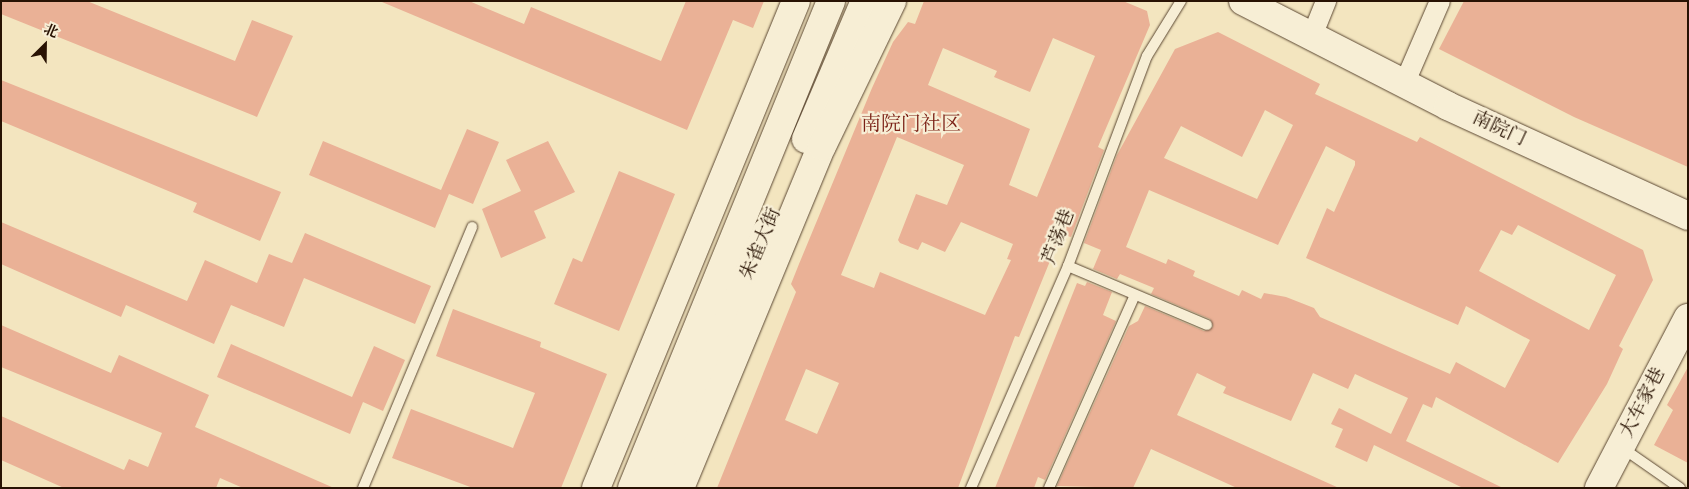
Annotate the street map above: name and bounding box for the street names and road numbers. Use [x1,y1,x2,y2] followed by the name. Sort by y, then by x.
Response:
[1468,107,1530,151] street label: 南院门
[736,205,786,283] street label: 朱雀大街
[1038,206,1080,268] street label: 芦荡巷
[1616,364,1670,442] street label: 大车家巷

